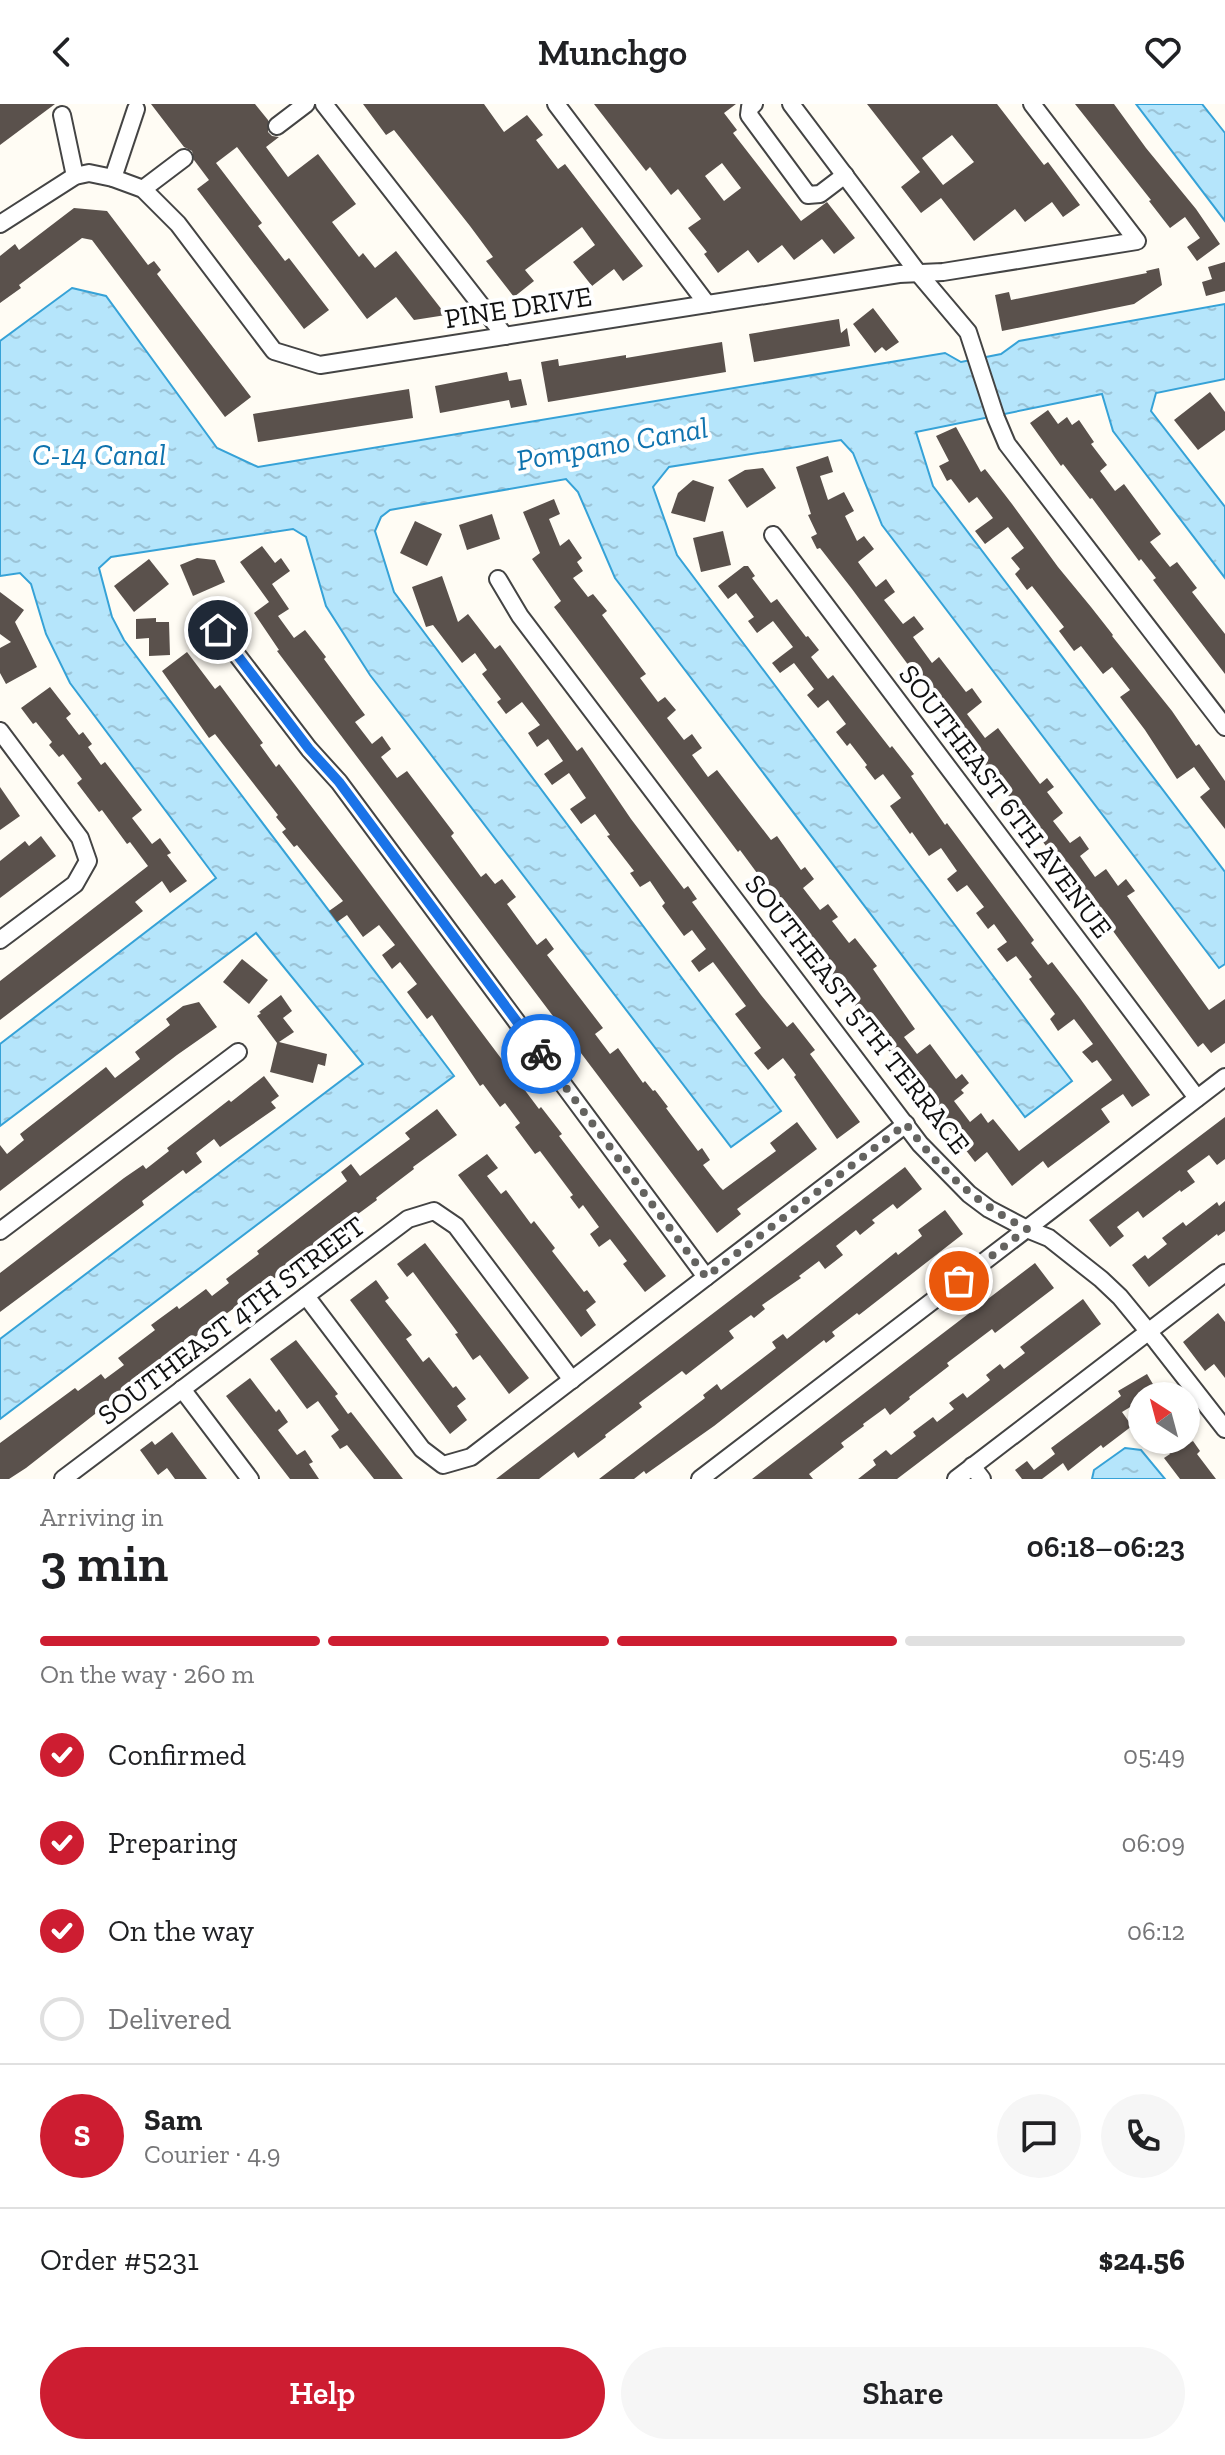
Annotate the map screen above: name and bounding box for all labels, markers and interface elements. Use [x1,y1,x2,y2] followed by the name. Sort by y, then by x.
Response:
[40,30,84,74] icon: back
[1141,30,1185,74] icon: heart
[538,31,687,74] text: Munchgo
[442,280,594,335] street label: PINE DRIVE
[513,409,711,479] water label: Pompano Canal
[32,437,166,473] water label: C-14 Canal
[184,596,252,664] pin
[196,608,240,652] icon: home
[892,658,1119,944] street label: SOUTHEAST 6TH AVENUE
[738,868,977,1161] street label: SOUTHEAST 5TH TERRACE
[501,1014,581,1094] courier
[519,1032,563,1076] icon: bike
[91,1209,371,1432] street label: SOUTHEAST 4TH STREET
[925,1247,993,1315] pin
[937,1259,981,1303] icon: bag
[1128,1382,1200,1454] north arrow
[1128,1382,1200,1454] map controls
[40,1501,163,1533] text: Arriving in
[1027,1529,1185,1565] text: 06:18–06:23
[40,1532,168,1594] text: 3 min
[40,1658,254,1690] text: On the way · 260 m
[40,1733,84,1777] icon: check
[108,1737,246,1773] text: Confirmed
[1123,1739,1185,1771] text: 05:49
[40,1821,84,1865] icon: check
[108,1825,238,1861] text: Preparing
[1122,1827,1185,1859] text: 06:09
[40,1909,84,1953] icon: check
[108,1913,254,1949] text: On the way
[1127,1915,1185,1947] text: 06:12
[108,2001,231,2037] text: Delivered
[997,2094,1081,2178] button: chat
[1101,2094,1185,2178] button: phone
[144,2102,202,2138] text: Sam
[74,2118,90,2154] text: S
[144,2138,280,2170] text: Courier · 4.9
[40,2242,199,2278] text: Order #5231
[1098,2242,1185,2278] text: $24.56
[40,2347,605,2439] button: Help
[621,2347,1185,2439] button: Share

